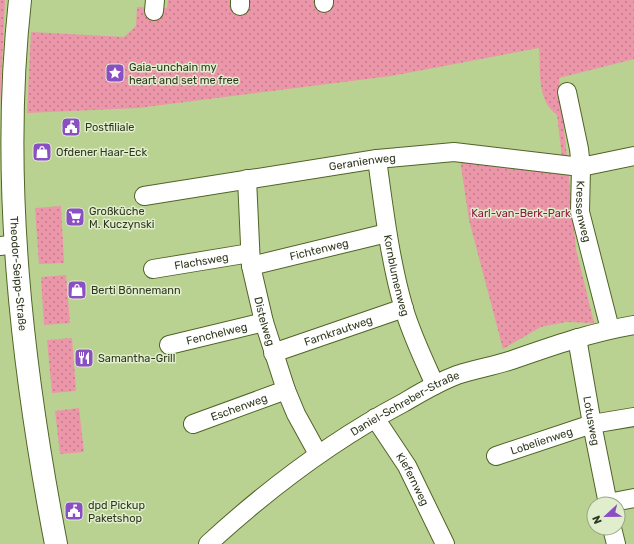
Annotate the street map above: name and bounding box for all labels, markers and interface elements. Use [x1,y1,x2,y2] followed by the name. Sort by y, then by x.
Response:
[129,61,239,87] place label: Gaia-unchain my heart and set me free
[104,62,126,84] place icon: Gaia-unchain my heart and set me free
[60,116,82,138] public building icon: Postfiliale
[85,121,134,134] place label: Postfiliale
[31,141,53,163] shop icon: Ofdener Haar-Eck
[56,146,147,159] place label: Ofdener Haar-Eck
[328,151,396,174] street label: Geranienweg
[573,180,593,244] street label: Kressenweg
[89,205,154,231] place label: Großküche M. Kuczynski
[64,206,86,228] supermarket icon: Großküche M. Kuczynski
[471,207,571,220] park label: Karl-van-Berk-Park
[7,216,29,332] street label: Theodor-Seipp-Straße
[381,234,412,318] street label: Kornblumenweg
[288,237,350,263] street label: Fichtenweg
[173,251,230,272] street label: Flachsweg
[66,279,88,301] shop icon: Berti Bönnemann
[91,284,181,297] place label: Berti Bönnemann
[251,295,277,348] street label: Distelweg
[303,313,374,349] street label: Farnkrautweg
[185,320,249,348] street label: Fenchelweg
[73,347,95,369] restaurant icon: Samantha-Grill
[98,352,175,365] place label: Samantha-Grill
[348,369,461,439] street label: Daniel-Schreber-Straße
[209,391,269,424] street label: Eschenweg
[580,395,602,447] street label: Lotusweg
[509,425,574,458] street label: Lobelienweg
[393,450,431,508] street label: Kiefernweg
[586,496,626,536] north arrow
[88,499,145,525] place label: dpd Pickup Paketshop
[63,500,85,522] public building icon: dpd Pickup Paketshop
[590,513,605,526] text: N

